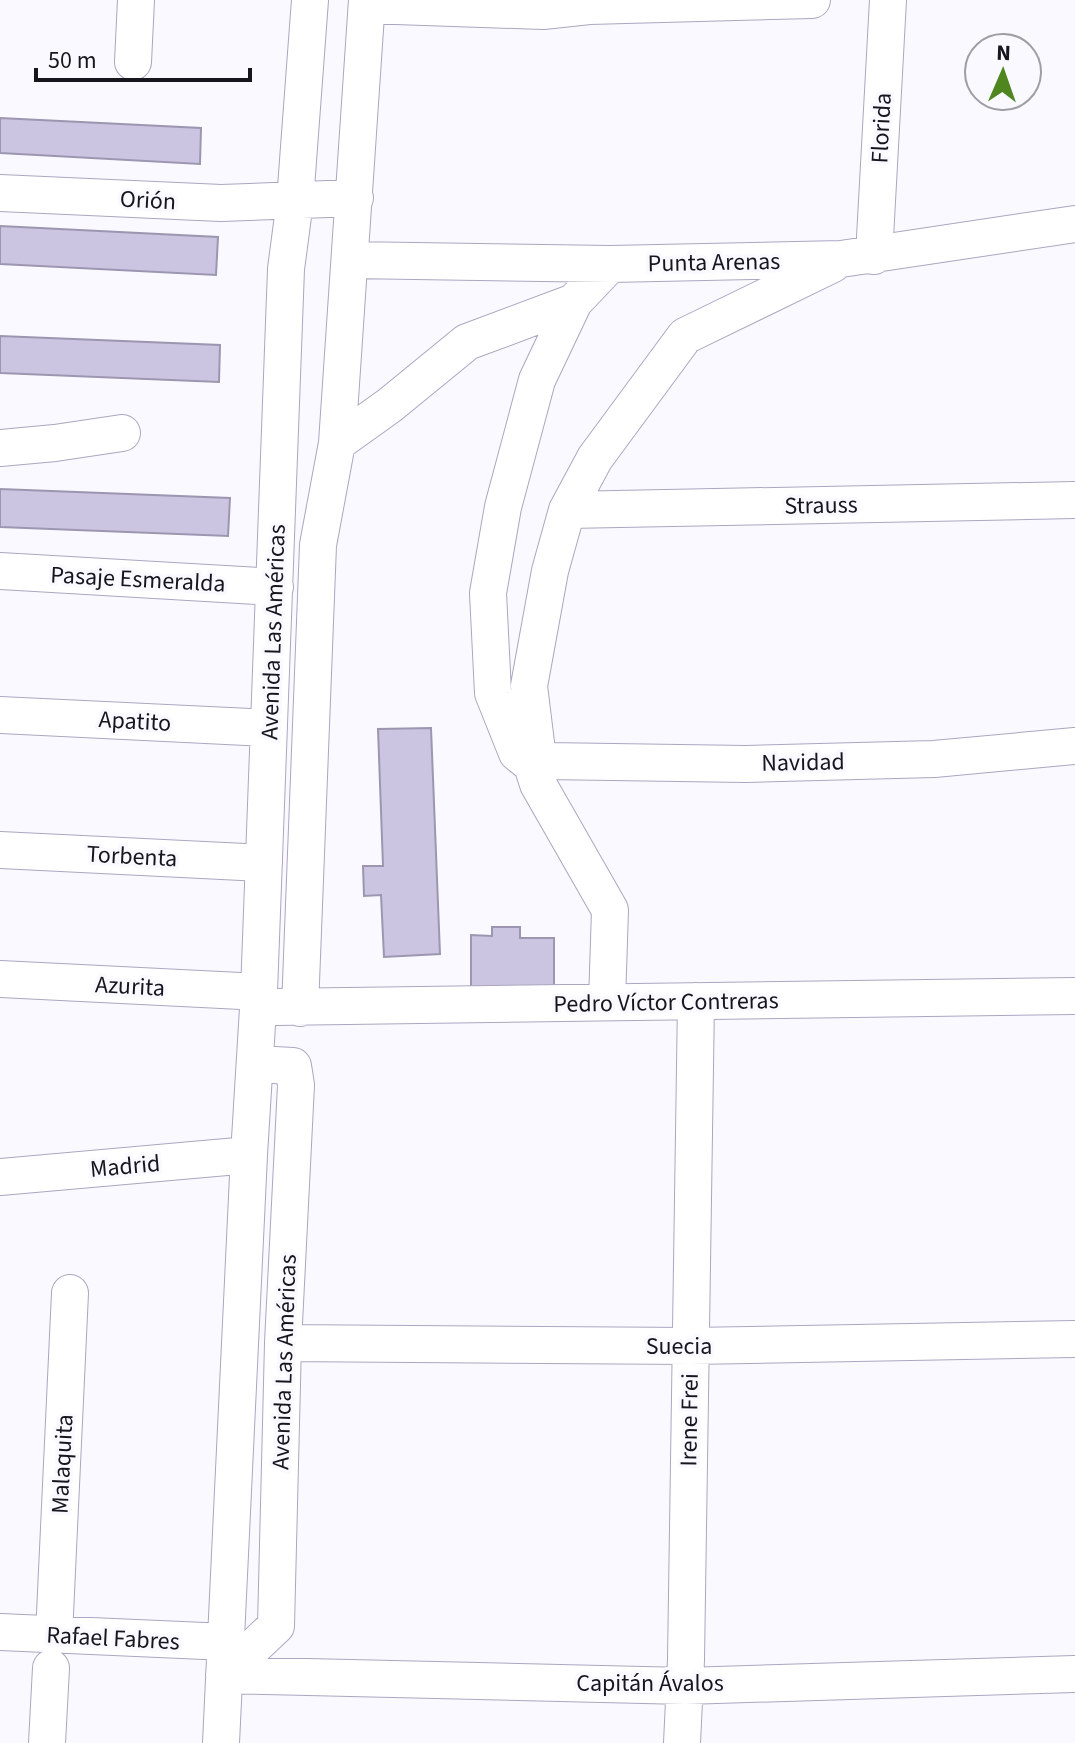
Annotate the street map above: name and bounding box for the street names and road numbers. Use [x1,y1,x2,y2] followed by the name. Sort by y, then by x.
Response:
[862,92,901,164] street label: Florida
[119,182,177,219] street label: Orión
[647,244,781,281] street label: Punta Arenas
[784,487,858,524] street label: Strauss
[252,524,295,740] street label: Avenida Las Américas
[50,557,226,602] street label: Pasaje Esmeralda
[98,702,172,741] street label: Apatito
[761,744,845,781] street label: Navidad
[86,837,178,876] street label: Torbenta
[94,967,166,1006] street label: Azurita
[553,983,779,1022] street label: Pedro Víctor Contreras
[88,1146,162,1187] street label: Madrid
[263,1254,306,1470] street label: Avenida Las Américas
[646,1329,712,1364] street label: Suecia
[671,1373,708,1467] street label: Irene Frei
[42,1413,83,1515] street label: Malaquita
[45,1618,181,1659] street label: Rafael Fabres
[576,1666,724,1701] street label: Capitán Ávalos

